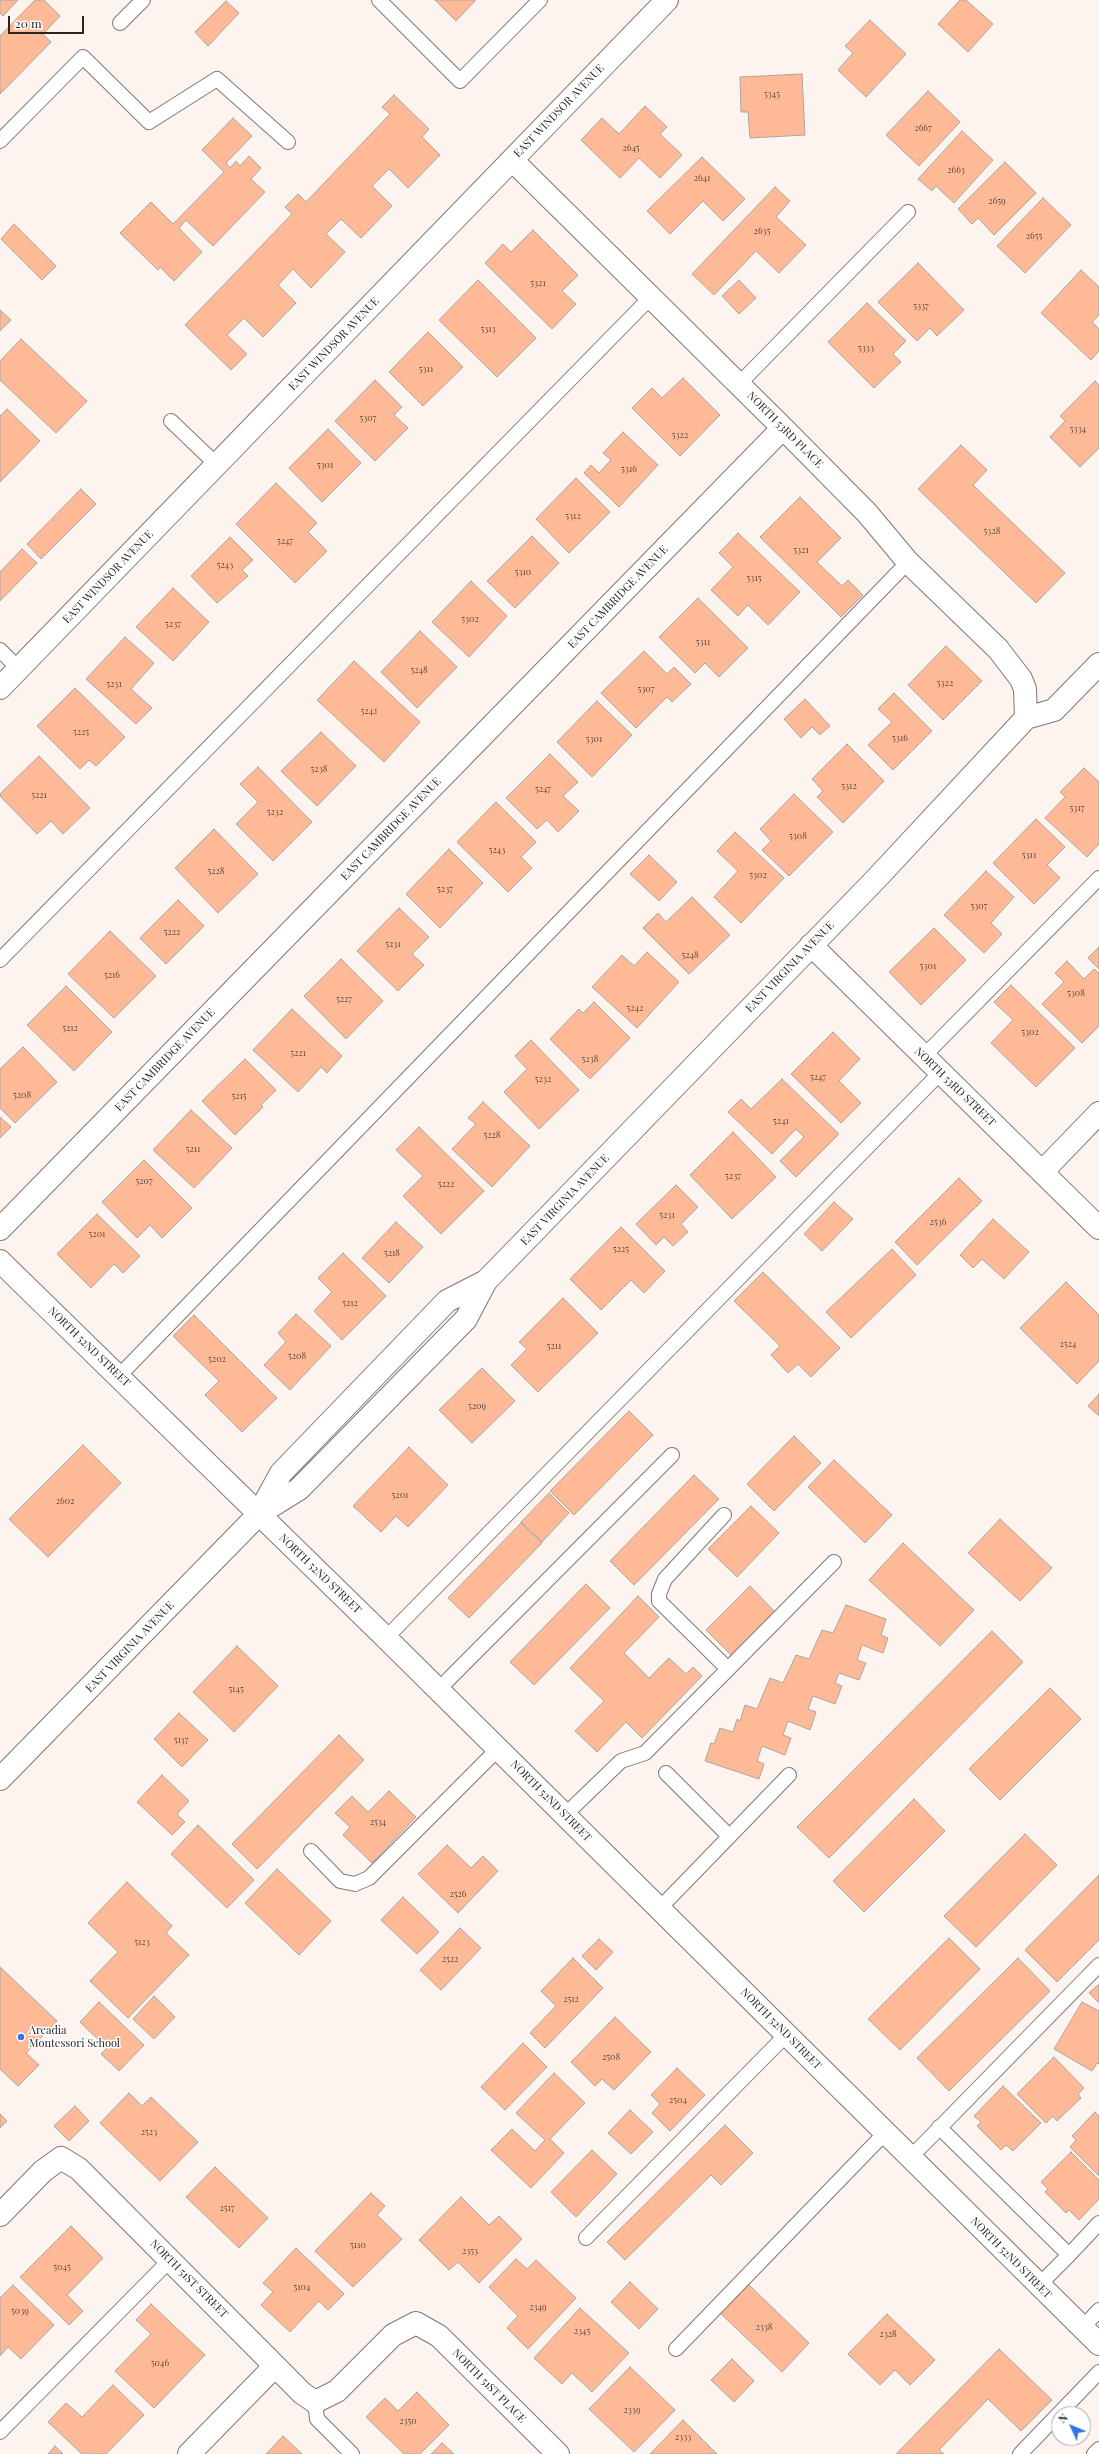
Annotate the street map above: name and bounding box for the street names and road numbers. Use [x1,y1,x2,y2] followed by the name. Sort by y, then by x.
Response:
[511,62,607,160] street label: EAST WINDSOR AVENUE
[286,295,382,393] street label: EAST WINDSOR AVENUE
[744,389,826,471] street label: NORTH 53RD PLACE
[60,528,156,626] street label: EAST WINDSOR AVENUE
[565,543,671,651] street label: EAST CAMBRIDGE AVENUE
[338,775,444,883] street label: EAST CAMBRIDGE AVENUE
[743,919,837,1015] street label: EAST VIRGINIA AVENUE
[112,1006,218,1114] street label: EAST CAMBRIDGE AVENUE
[912,1045,998,1129] street label: NORTH 53RD STREET
[518,1152,612,1248] street label: EAST VIRGINIA AVENUE
[45,1304,133,1390] street label: NORTH 52ND STREET
[276,1531,364,1617] street label: NORTH 52ND STREET
[83,1599,177,1695] street label: EAST VIRGINIA AVENUE
[508,1758,594,1844] street label: NORTH 52ND STREET
[738,1986,824,2072] street label: NORTH 52ND STREET
[968,2215,1054,2301] street label: NORTH 52ND STREET
[147,2237,231,2321] street label: NORTH 51ST STREET
[449,2346,529,2426] street label: NORTH 51ST PLACE

